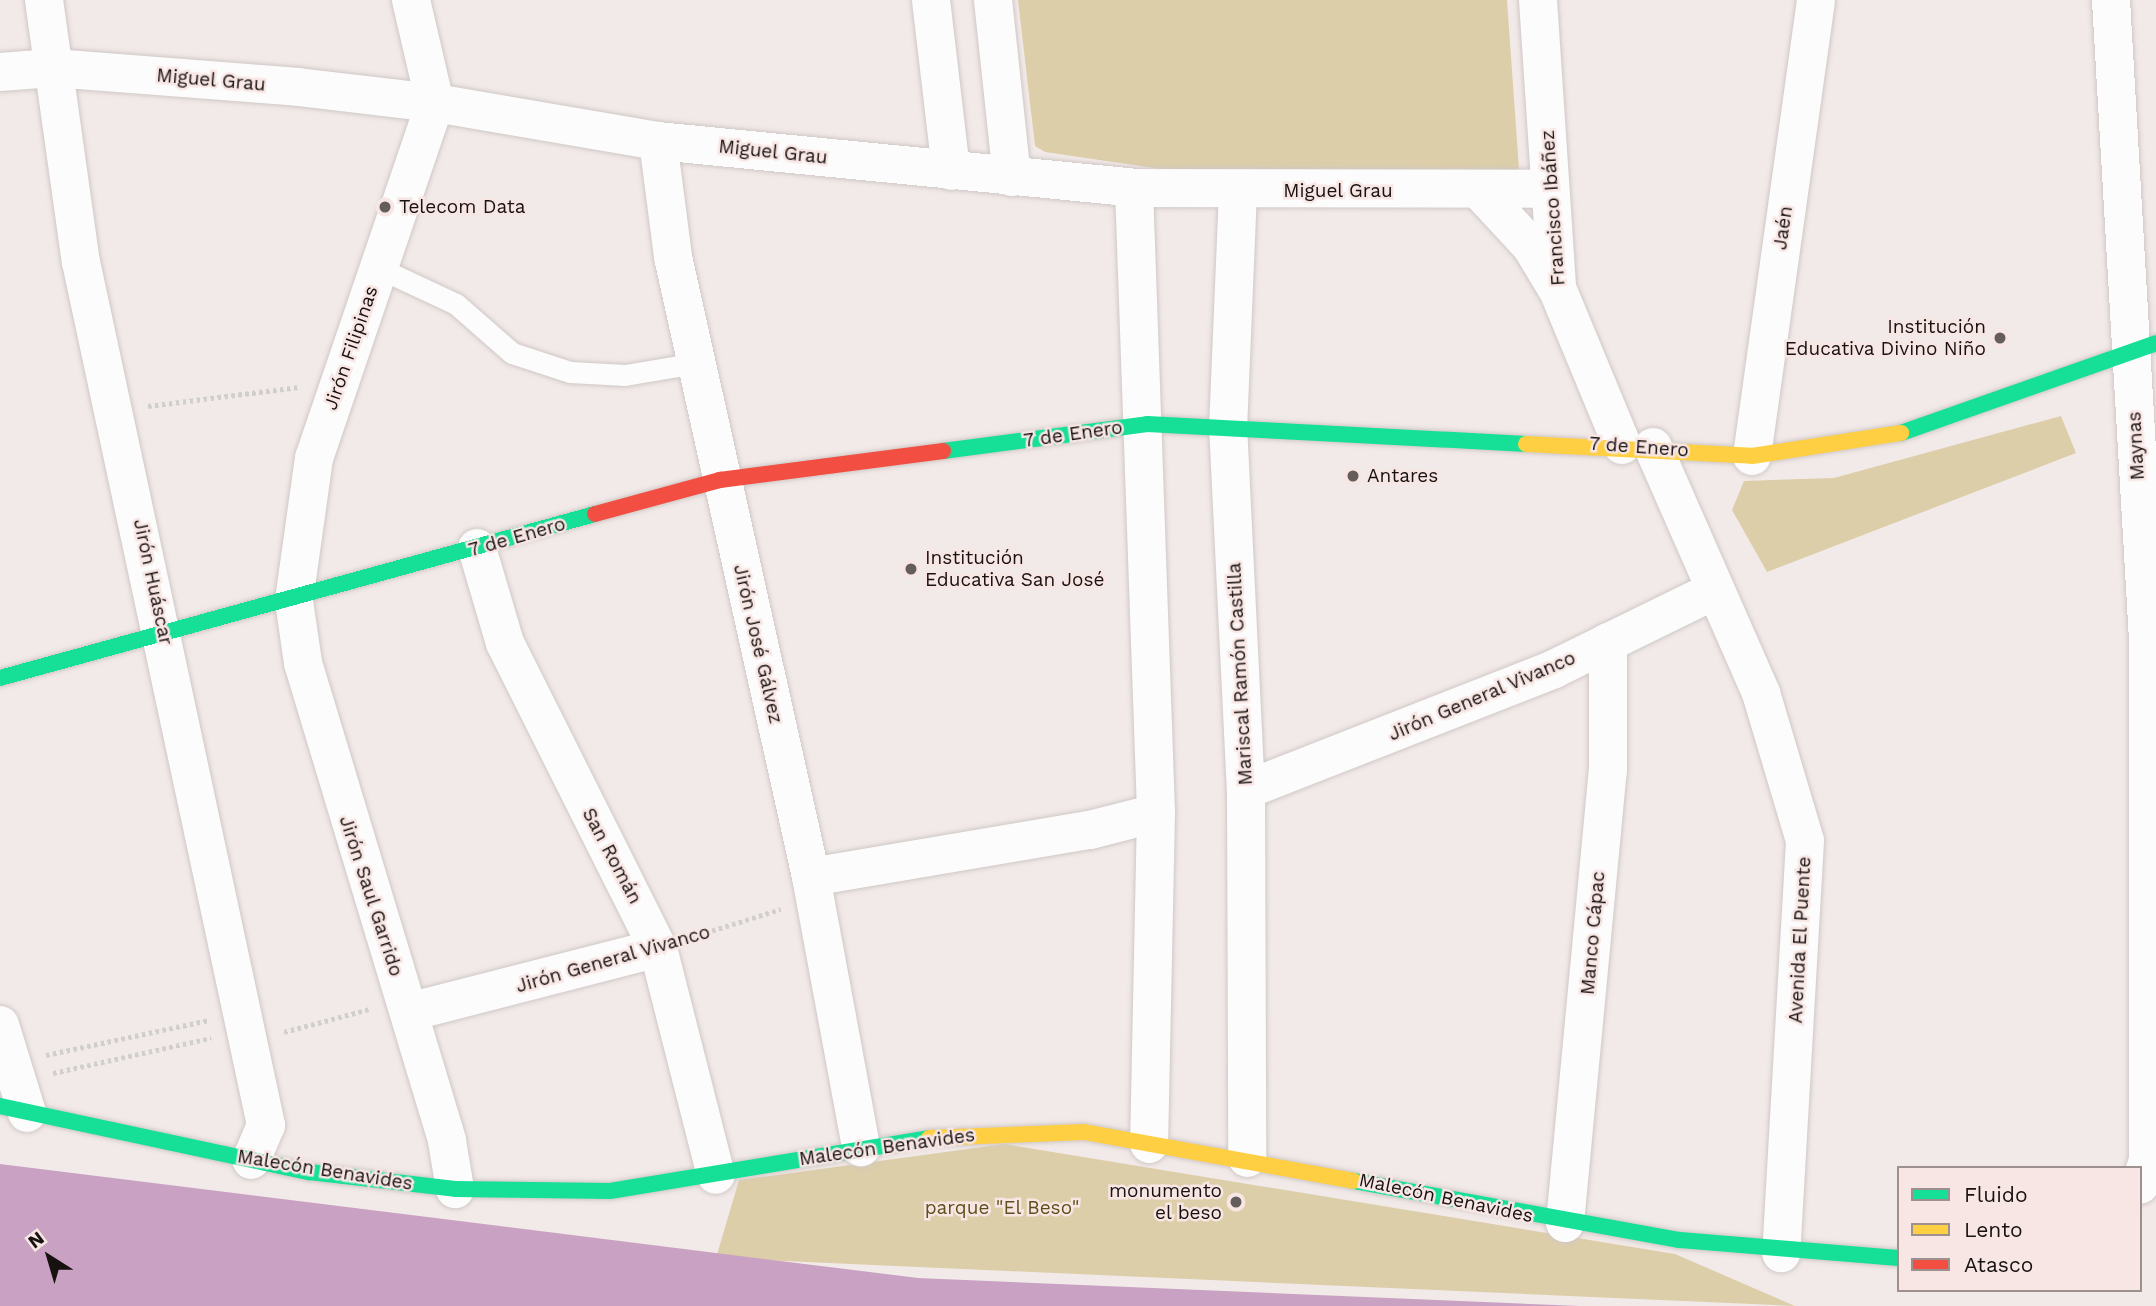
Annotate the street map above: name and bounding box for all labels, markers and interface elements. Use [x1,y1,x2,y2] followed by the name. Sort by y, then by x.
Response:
[155,64,267,96] street label: Miguel Grau
[1536,129,1570,287] street label: Francisco Ibáñez
[717,135,829,169] street label: Miguel Grau
[1283,180,1393,202] street label: Miguel Grau
[399,196,526,218] place label: Telecom Data
[377,199,393,215] marker: Telecom Data
[1769,205,1797,251] street label: Jaén
[319,283,383,413] street label: Jirón Filipinas
[1784,316,1986,360] place label: Institución Educativa Divino Niño
[1992,330,2008,346] marker: Institución Educativa Divino Niño
[2123,411,2149,481] street label: Maynas
[1022,416,1124,452] street label: 7 de Enero
[1588,432,1690,462] street label: 7 de Enero
[1367,465,1438,487] place label: Antares
[1345,468,1361,484] marker: Antares
[466,512,568,562] street label: 7 de Enero
[129,517,177,647] street label: Jirón Huáscar
[925,547,1105,591] place label: Institución Educativa San José
[903,561,919,577] marker: Institución Educativa San José
[729,562,787,726] street label: Jirón José Gálvez
[1223,562,1257,786] street label: Mariscal Ramón Castilla
[1384,646,1580,746] street label: Jirón General Vivanco
[577,804,647,908] street label: San Román
[334,813,408,979] street label: Jirón Saul Garrido
[1784,856,1816,1024] street label: Avenida El Puente
[1576,870,1610,996] street label: Manco Cápac
[513,920,713,998] street label: Jirón General Vivanco
[798,1123,976,1171] street label: Malecón Benavides
[236,1145,414,1195] street label: Malecón Benavides
[1897,1166,2142,1292] legend
[1357,1168,1535,1228] street label: Malecón Benavides
[1109,1180,1222,1224] place label: monumento el beso
[1964,1182,2028,1207] text: Fluido
[1228,1194,1244,1210] marker: monumento el beso
[924,1197,1080,1219] park label: parque "El Beso"
[1964,1217,2023,1242] text: Lento
[14,1222,84,1292] north arrow
[24,1226,49,1253] text: N
[1964,1252,2033,1277] text: Atasco

